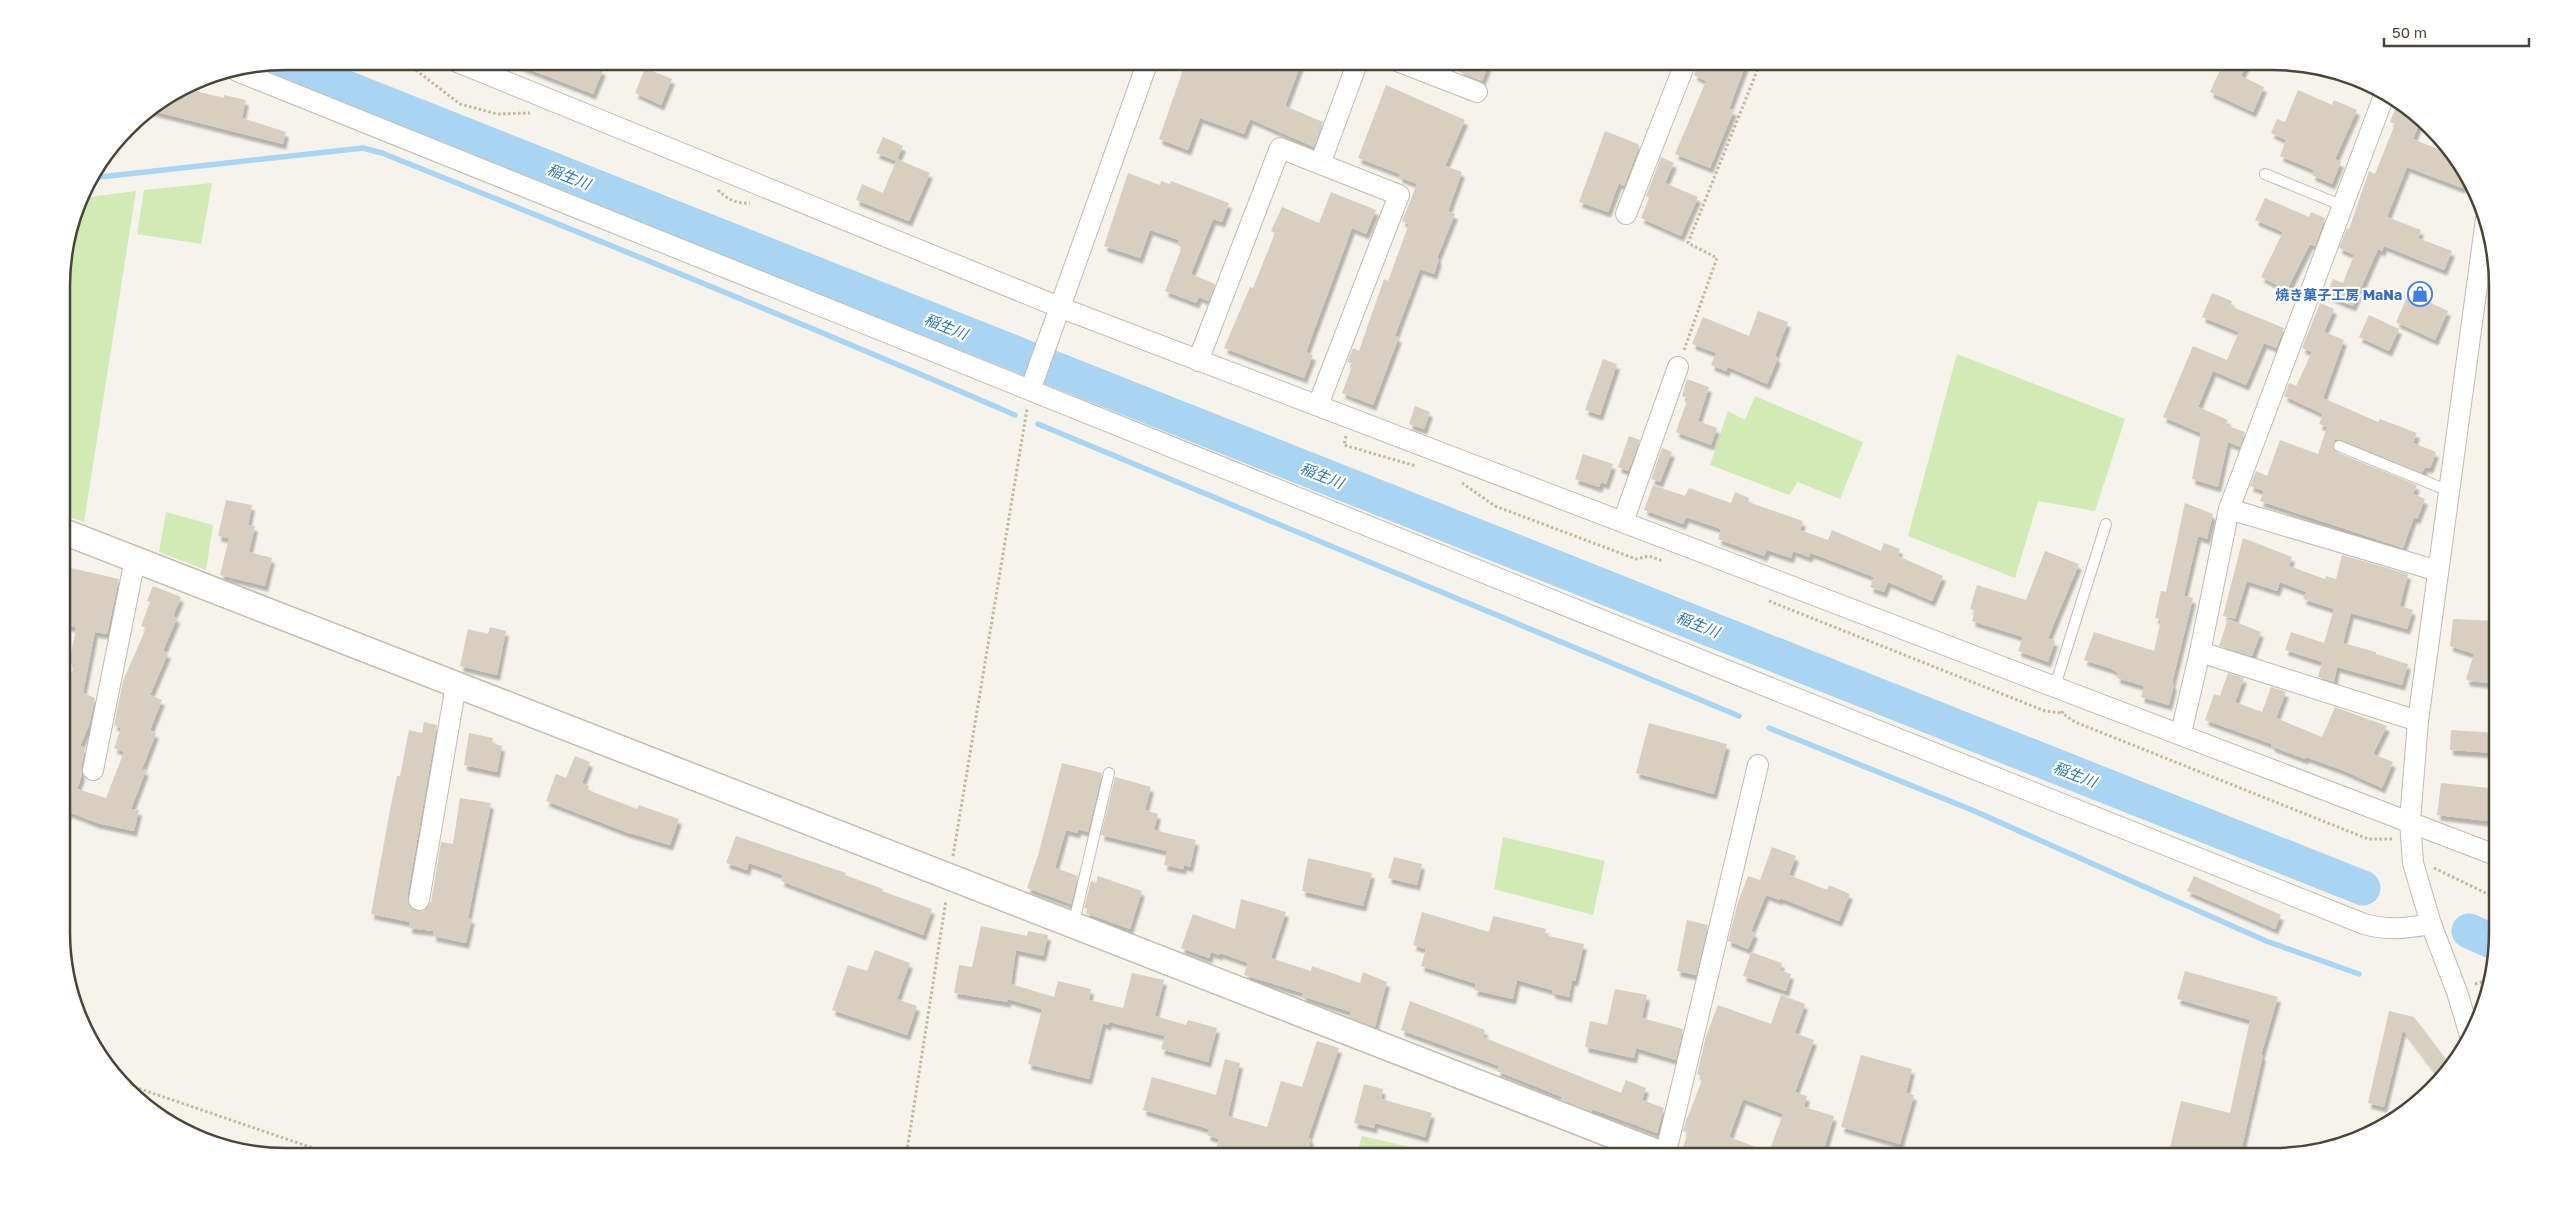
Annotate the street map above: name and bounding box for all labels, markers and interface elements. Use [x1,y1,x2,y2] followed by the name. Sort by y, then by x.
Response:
[2384,15,2529,47] scale bar
[2392,23,2427,41] text: 50 m
[545,159,595,194] water label: 稲生川
[2407,281,2433,307] shop icon: 焼き菓子工房 MaNa
[2275,286,2402,303] place label: 焼き菓子工房 MaNa
[922,309,972,344] water label: 稲生川
[1298,458,1348,493] water label: 稲生川
[1674,607,1724,642] water label: 稲生川
[2051,757,2101,792] water label: 稲生川

